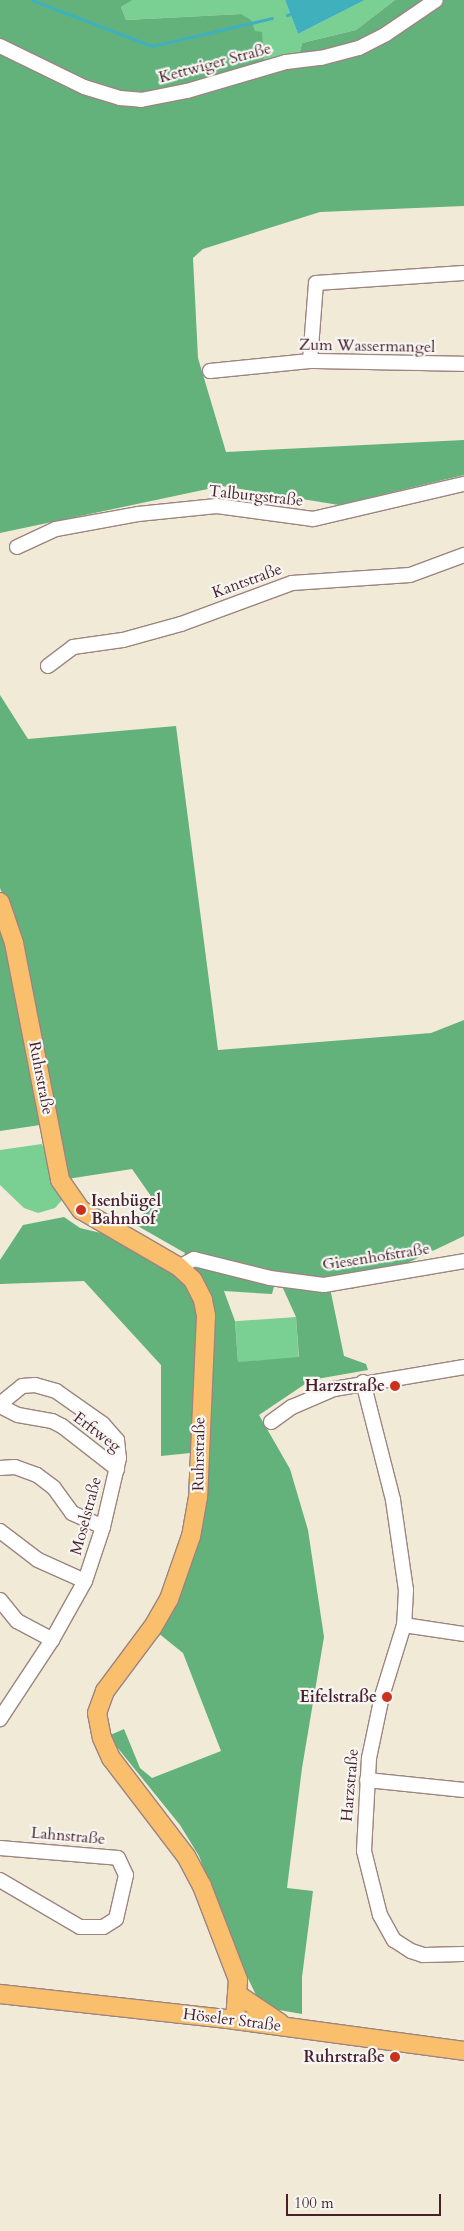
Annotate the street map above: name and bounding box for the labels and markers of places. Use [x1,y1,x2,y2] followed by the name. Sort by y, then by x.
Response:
[91,1191,161,1229] place label: Isenbügel Bahnhof
[75,1204,87,1216] marker: Isenbügel Bahnhof
[305,1376,385,1396] place label: Harzstraße
[389,1380,401,1392] marker: Harzstraße
[300,1687,377,1707] place label: Eifelstraße
[381,1691,393,1703] marker: Eifelstraße
[303,2047,385,2067] place label: Ruhrstraße
[389,2051,401,2063] marker: Ruhrstraße

